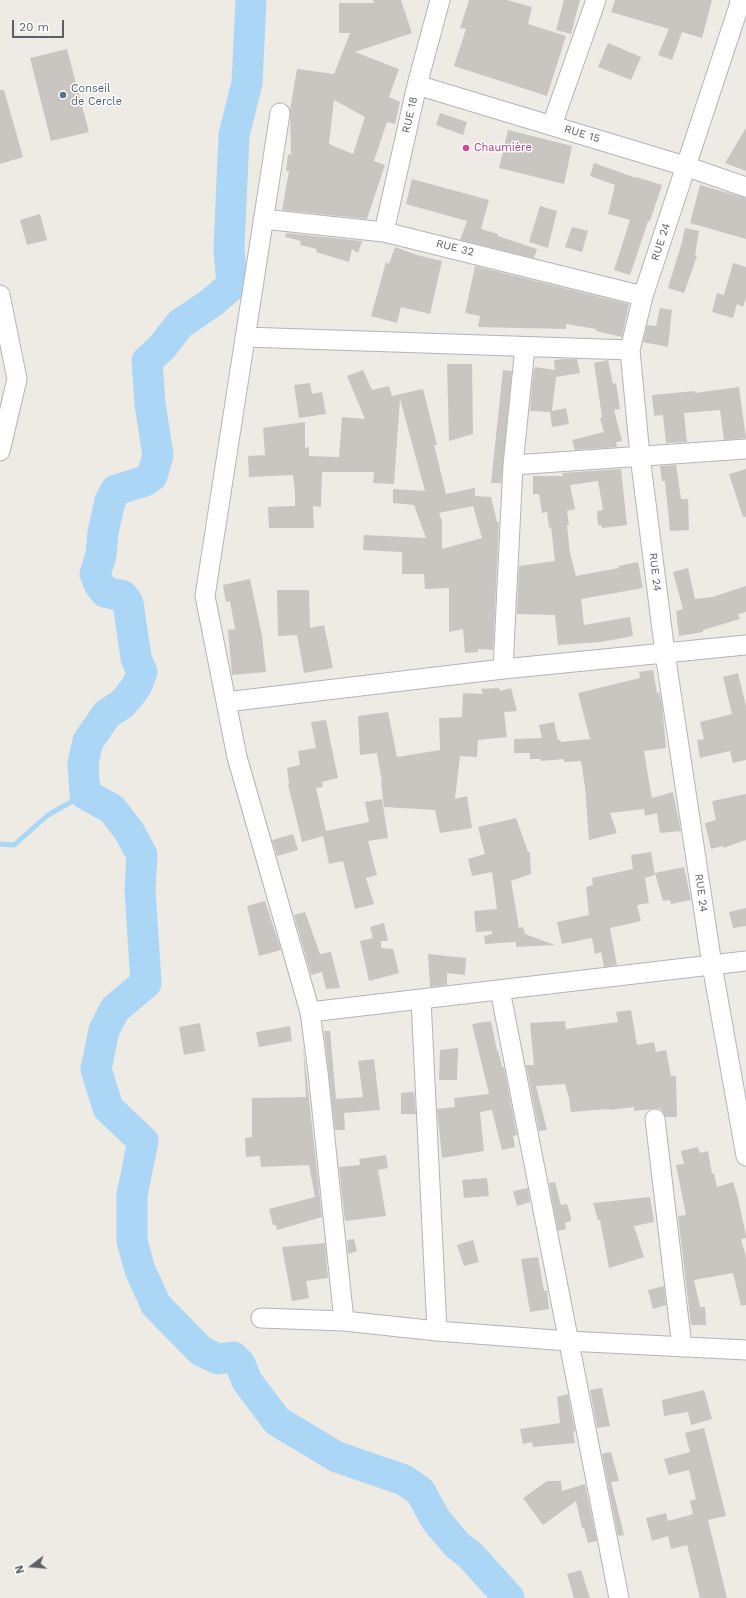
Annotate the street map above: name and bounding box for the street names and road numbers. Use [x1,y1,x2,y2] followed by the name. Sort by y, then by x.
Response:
[399,96,421,134] street label: RUE 18
[563,122,601,146] street label: RUE 15
[649,222,673,262] street label: RUE 24
[435,237,475,259] street label: RUE 32
[646,552,664,592] street label: RUE 24
[692,873,710,913] street label: RUE 24

